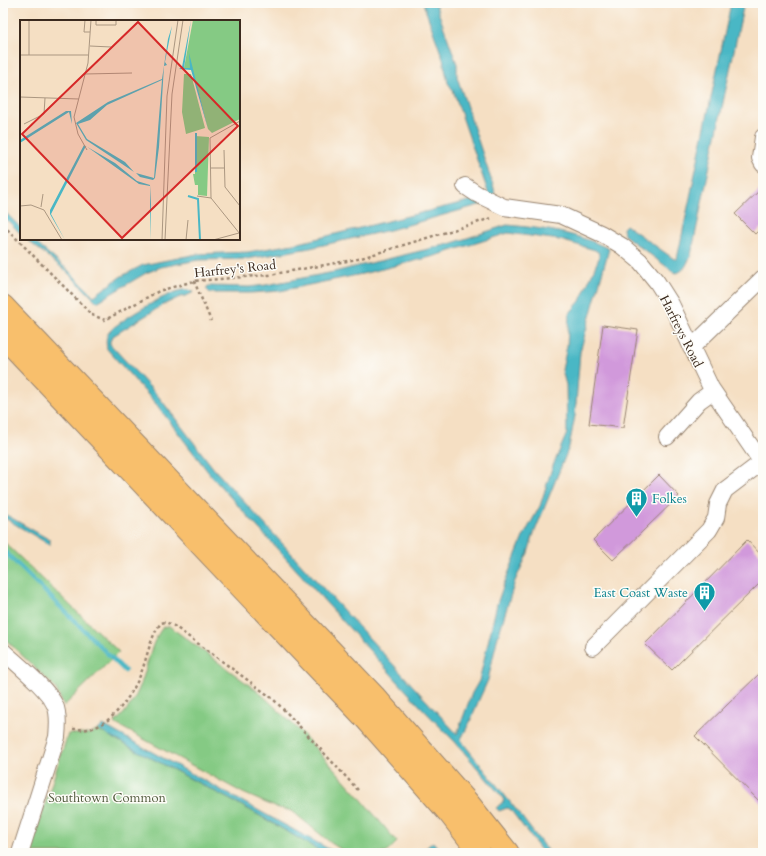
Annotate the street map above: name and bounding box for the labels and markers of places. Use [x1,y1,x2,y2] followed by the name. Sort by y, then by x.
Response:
[623,485,649,518] building icon: Folkes
[652,490,687,508] place label: Folkes
[691,579,717,612] building icon: East Coast Waste
[594,584,688,602] place label: East Coast Waste

